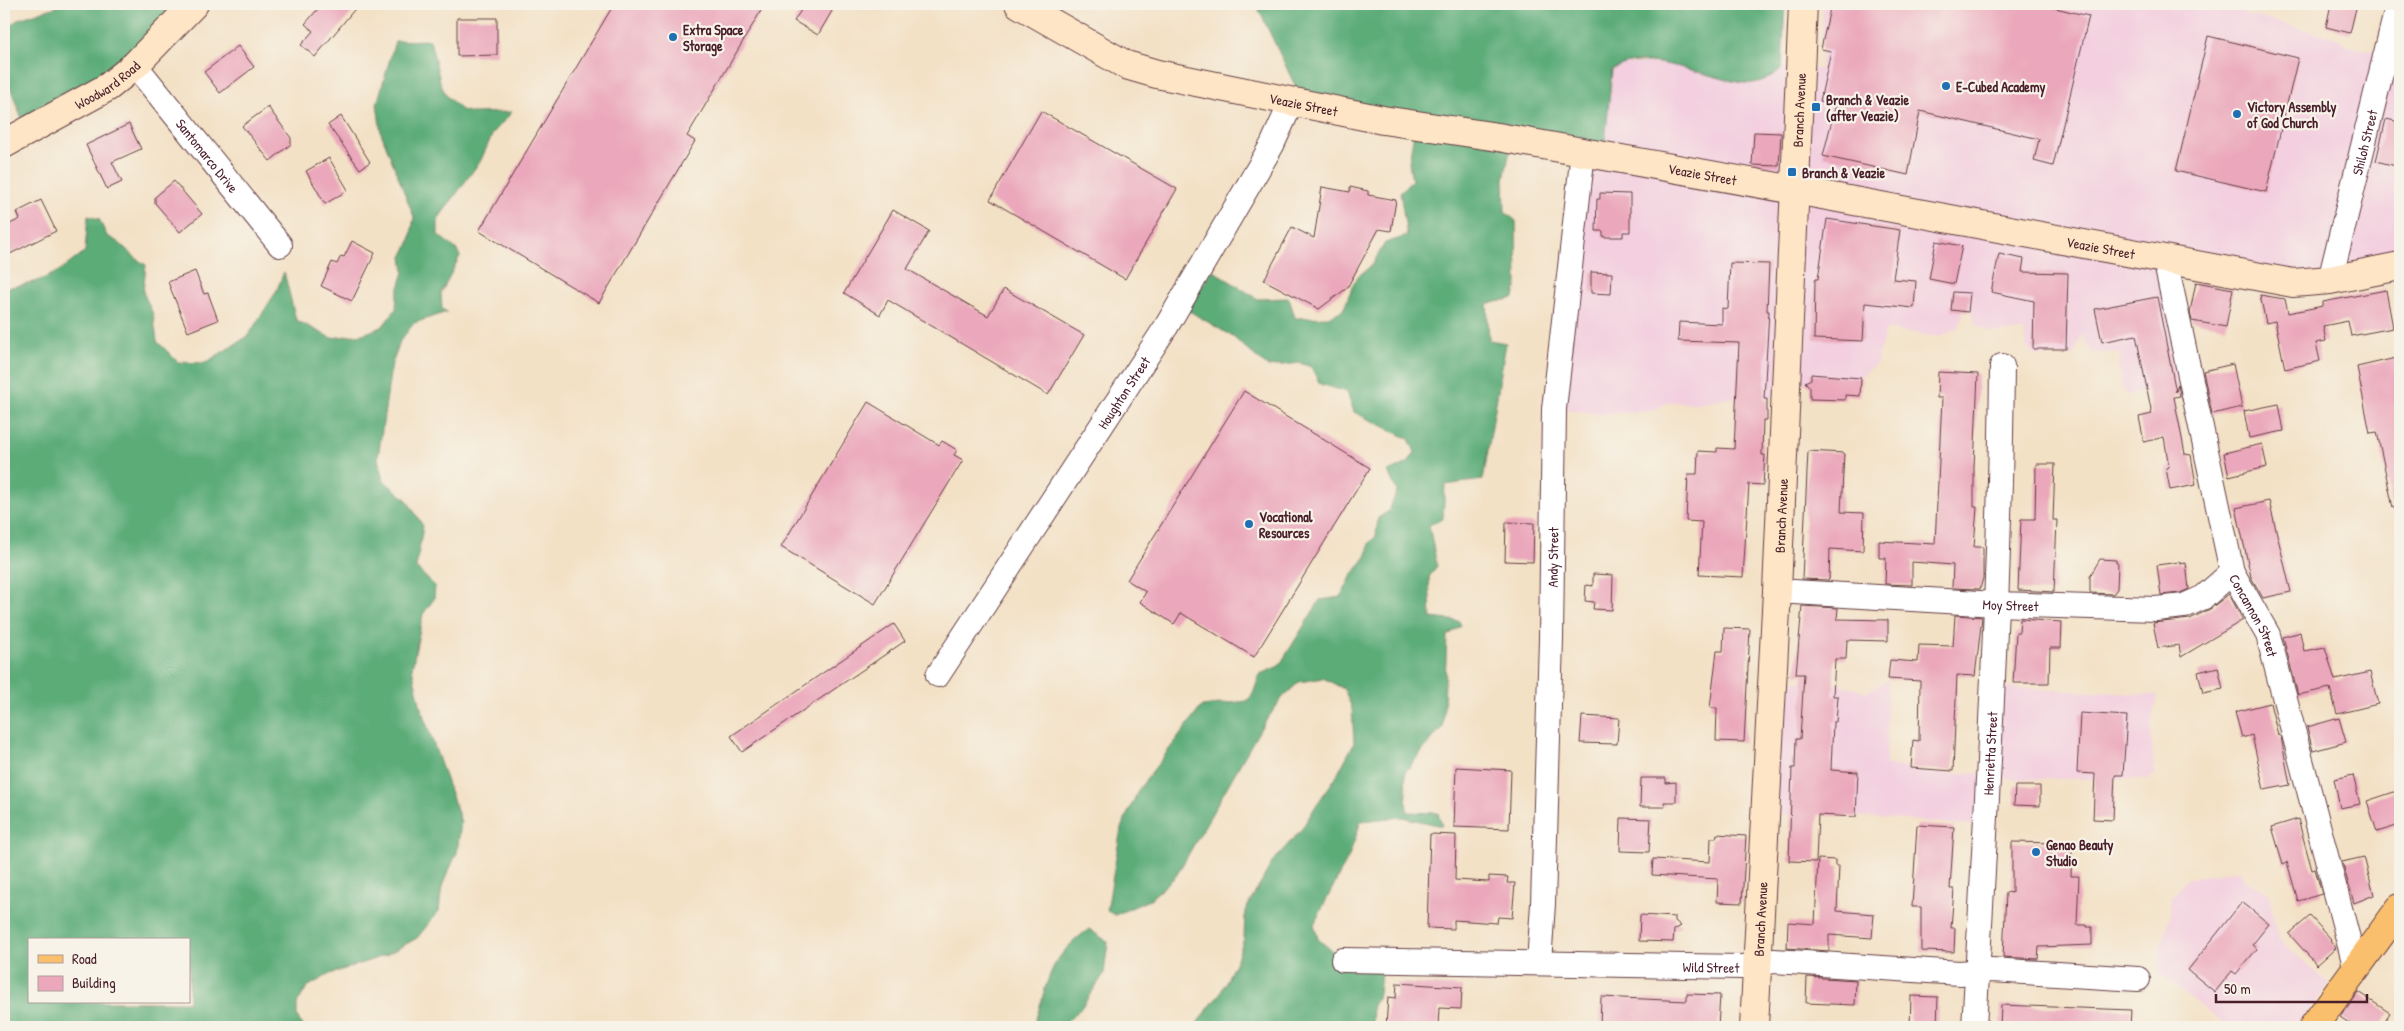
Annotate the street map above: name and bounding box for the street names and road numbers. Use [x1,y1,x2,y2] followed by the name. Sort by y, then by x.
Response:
[71,56,144,113] street label: Woodward Road
[1787,72,1809,148] street label: Branch Avenue
[1268,88,1340,120] street label: Veazie Street
[2347,107,2381,177] street label: Shiloh Street
[172,114,244,197] street label: Santomarco Drive
[1667,158,1739,189] street label: Veazie Street
[2065,231,2137,263] street label: Veazie Street
[1093,352,1154,432] street label: Houghton Street
[1769,478,1791,553] street label: Branch Avenue
[1542,527,1562,588] street label: Andy Street
[2225,570,2283,659] street label: Concannon Street
[1982,594,2039,615] street label: Moy Street
[1978,711,2001,796] street label: Henrietta Street
[1748,881,1771,957] street label: Branch Avenue
[1682,956,1740,976] street label: Wild Street

